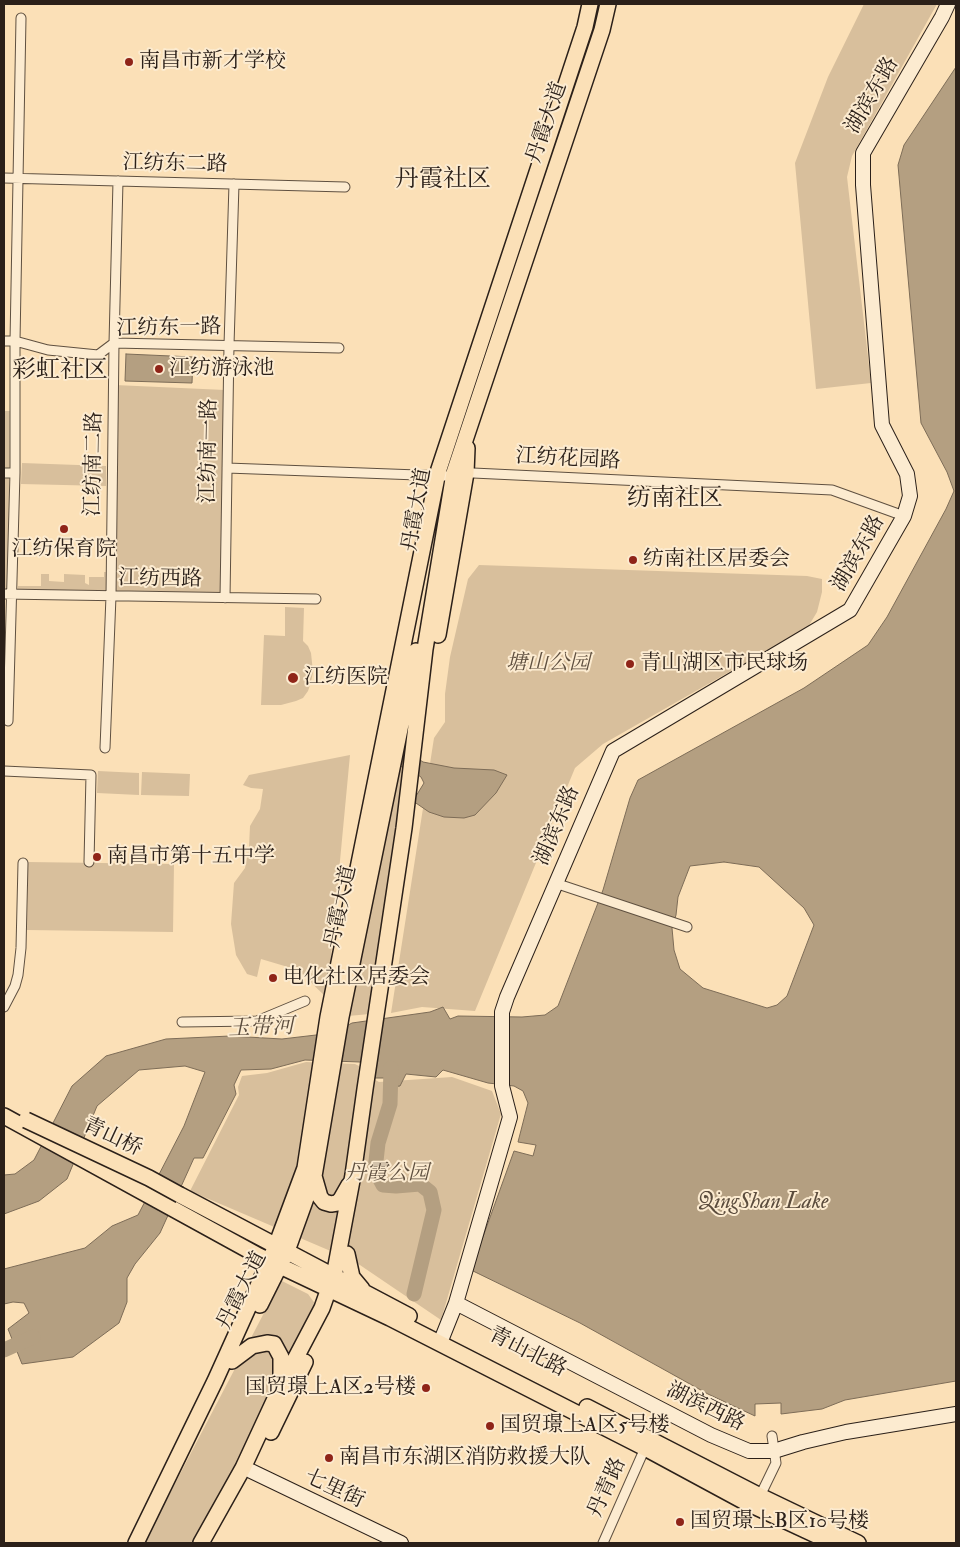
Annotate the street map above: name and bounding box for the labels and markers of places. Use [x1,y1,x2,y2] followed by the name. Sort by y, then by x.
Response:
[139,49,286,75] place label: 南昌市新才学校
[123,56,135,68] marker: 南昌市新才学校
[169,356,274,382] place label: 江纺游泳池
[153,363,165,375] marker: 江纺游泳池
[58,523,70,535] marker: 江纺保育院
[12,537,116,563] place label: 江纺保育院
[643,547,790,573] place label: 纺南社区居委会
[627,554,639,566] marker: 纺南社区居委会
[640,651,808,677] place label: 青山湖区市民球场
[624,658,636,670] marker: 青山湖区市民球场
[304,665,388,691] place label: 江纺医院
[286,671,300,685] marker: 江纺医院
[107,844,275,870] place label: 南昌市第十五中学
[91,851,103,863] marker: 南昌市第十五中学
[283,965,430,991] place label: 电化社区居委会
[267,972,279,984] marker: 电化社区居委会
[245,1375,416,1401] place label: 国贸璟上A区2号楼
[420,1382,432,1394] marker: 国贸璟上A区2号楼
[500,1413,670,1439] place label: 国贸璟上A区5号楼
[484,1420,496,1432] marker: 国贸璟上A区5号楼
[339,1445,591,1471] place label: 南昌市东湖区消防救援大队
[323,1452,335,1464] marker: 南昌市东湖区消防救援大队
[690,1509,869,1535] place label: 国贸璟上B区10号楼
[674,1516,686,1528] marker: 国贸璟上B区10号楼

